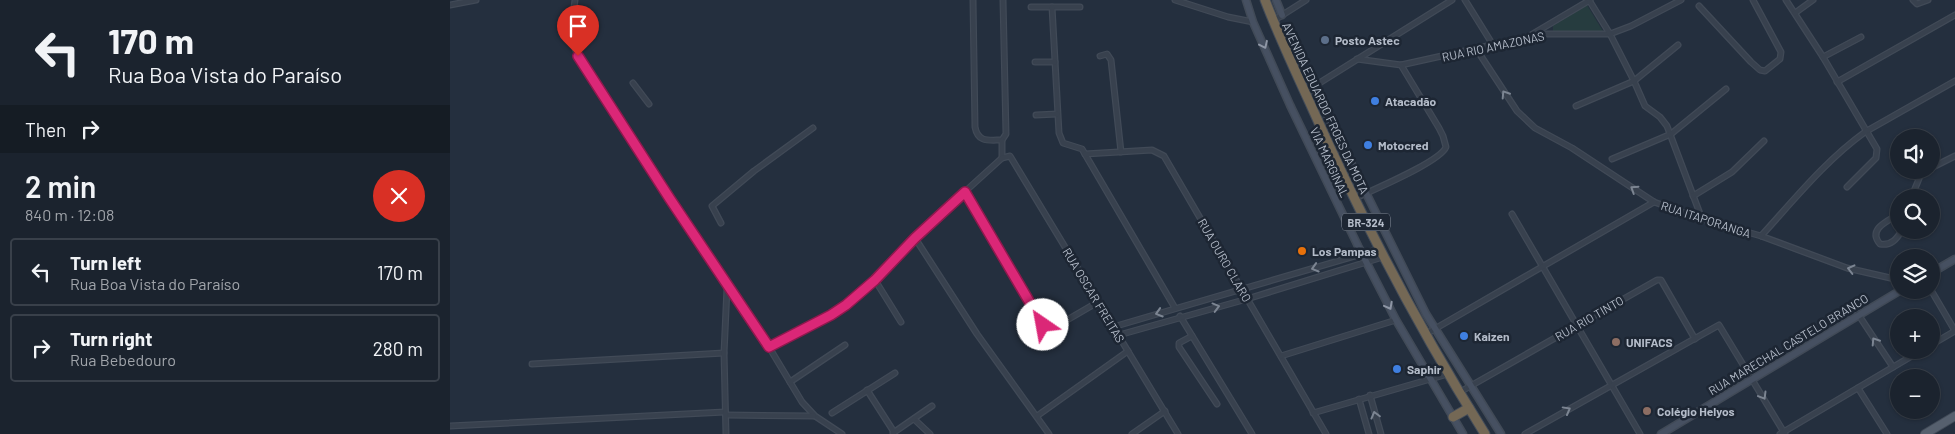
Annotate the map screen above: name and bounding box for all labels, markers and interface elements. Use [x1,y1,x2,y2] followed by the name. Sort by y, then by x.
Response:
[557,5,599,56] pin
[564,12,592,40] icon: arrive
[108,19,194,61] text: 170 m
[25,20,90,85] icon: left
[1280,20,1372,196] street label: AVENIDA EDUARDO FROES DA MOTA
[1440,28,1546,64] street label: RUA RIO AMAZONAS
[1335,33,1400,47] place label: Posto Astec
[1319,34,1331,46] marker: Posto Astec
[1257,40,1268,49] one-way arrow
[108,61,342,87] text: Rua Boa Vista do Paraíso
[1502,90,1511,99] one-way arrow
[1385,94,1436,108] place label: Atacadão
[1369,95,1381,107] marker: Atacadão
[76,115,104,143] icon: right
[25,118,66,141] text: Then
[1308,125,1352,199] street label: VIA MARGINAL
[1890,129,1940,419] map controls
[1890,129,1940,179] button: sound
[1378,138,1429,152] place label: Motocred
[1362,139,1374,151] marker: Motocred
[25,168,96,204] text: 2 min
[373,170,425,222] button: close
[1631,186,1640,195] one-way arrow
[1890,189,1940,239] button: search
[1659,198,1753,240] street label: RUA ITAPORANGA
[25,205,114,224] text: 840 m · 12:08
[1342,213,1390,230] road number: BR-324
[1195,216,1255,304] street label: RUA OURO CLARO
[1312,244,1377,258] place label: Los Pampas
[1060,245,1128,345] street label: RUA OSCAR FREITAS
[1296,245,1308,257] marker: Los Pampas
[1890,249,1940,299] button: layers
[70,251,141,274] text: Turn left
[27,258,55,286] icon: left
[377,261,423,284] text: 170 m
[1311,262,1319,272] one-way arrow
[1847,264,1856,275] one-way arrow
[70,274,240,293] text: Rua Boa Vista do Paraíso
[1706,291,1870,397] street label: RUA MARECHAL CASTELO BRANCO
[1552,293,1626,343] street label: RUA RIO TINTO
[1016,298,1068,350] position arrow
[1383,301,1393,310] one-way arrow
[1211,302,1220,313] one-way arrow
[1155,308,1163,318] one-way arrow
[1890,309,1940,359] button: +
[70,327,152,350] text: Turn right
[1474,329,1510,343] place label: Kaizen
[1458,330,1470,342] marker: Kaizen
[27,334,55,362] icon: right
[1626,335,1673,349] place label: UNIFACS
[1610,336,1622,348] marker: UNIFACS
[373,337,423,360] text: 280 m
[1872,337,1882,346] one-way arrow
[70,350,176,369] text: Rua Bebedouro
[1407,362,1442,376] place label: Saphir
[1391,363,1403,375] marker: Saphir
[1890,369,1940,419] button: −
[1756,391,1766,400] one-way arrow
[1657,404,1735,418] place label: Colégio Helyos
[1641,405,1653,417] marker: Colégio Helyos
[1562,407,1571,417] one-way arrow
[1371,411,1381,419] one-way arrow

